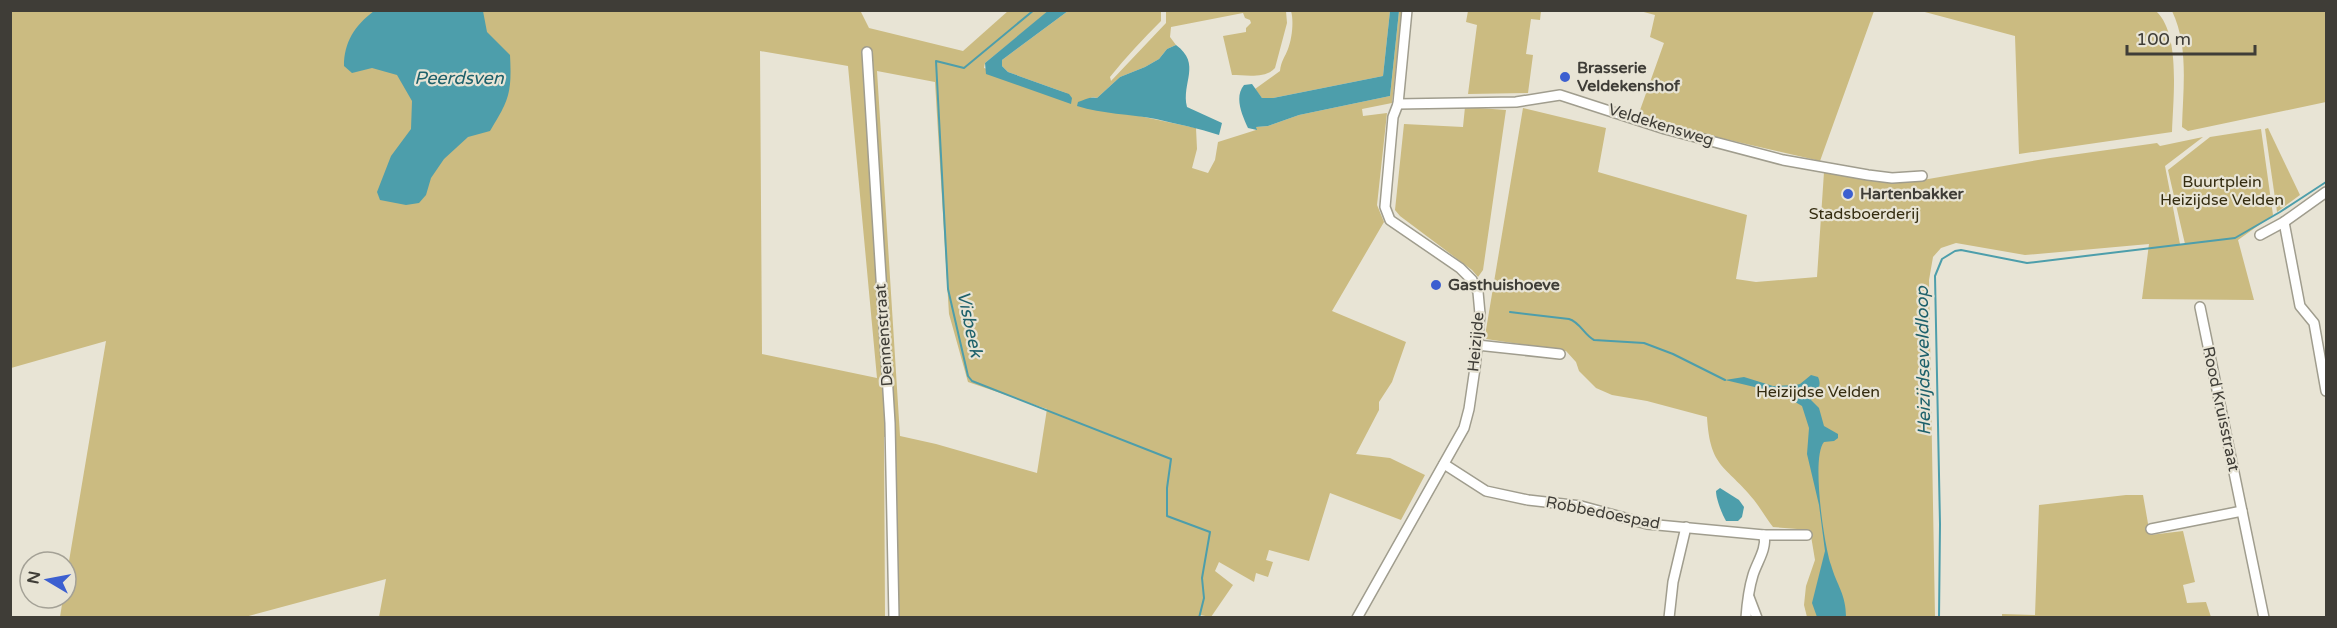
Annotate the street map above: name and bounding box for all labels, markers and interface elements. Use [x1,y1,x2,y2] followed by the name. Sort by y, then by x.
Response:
[2127,18,2254,56] scale bar
[2136,28,2191,50] text: 100 m
[1577,58,1681,96] place label: Brasserie Veldekenshof
[414,67,505,89] water label: Peerdsven
[1558,70,1572,84] marker: Brasserie Veldekenshof
[1606,99,1716,151] street label: Veldekensweg
[2160,172,2284,210] park label: Buurtplein Heizijdse Velden
[1860,184,1964,204] place label: Hartenbakker
[1841,187,1855,201] marker: Hartenbakker
[1809,204,1919,224] park label: Stadsboerderij
[1448,275,1560,295] place label: Gasthuishoeve
[1429,278,1443,292] marker: Gasthuishoeve
[870,283,898,387] street label: Dennenstraat
[1911,285,1935,436] water label: Heizijdseveldloop
[952,289,988,360] water label: Visbeek
[1463,311,1489,373] street label: Heizijde
[2198,345,2244,473] street label: Rood Kruisstraat
[1756,382,1880,402] park label: Heizijdse Velden
[1544,492,1662,534] street label: Robbedoespad
[18,550,78,610] north arrow
[23,570,45,586] text: N

